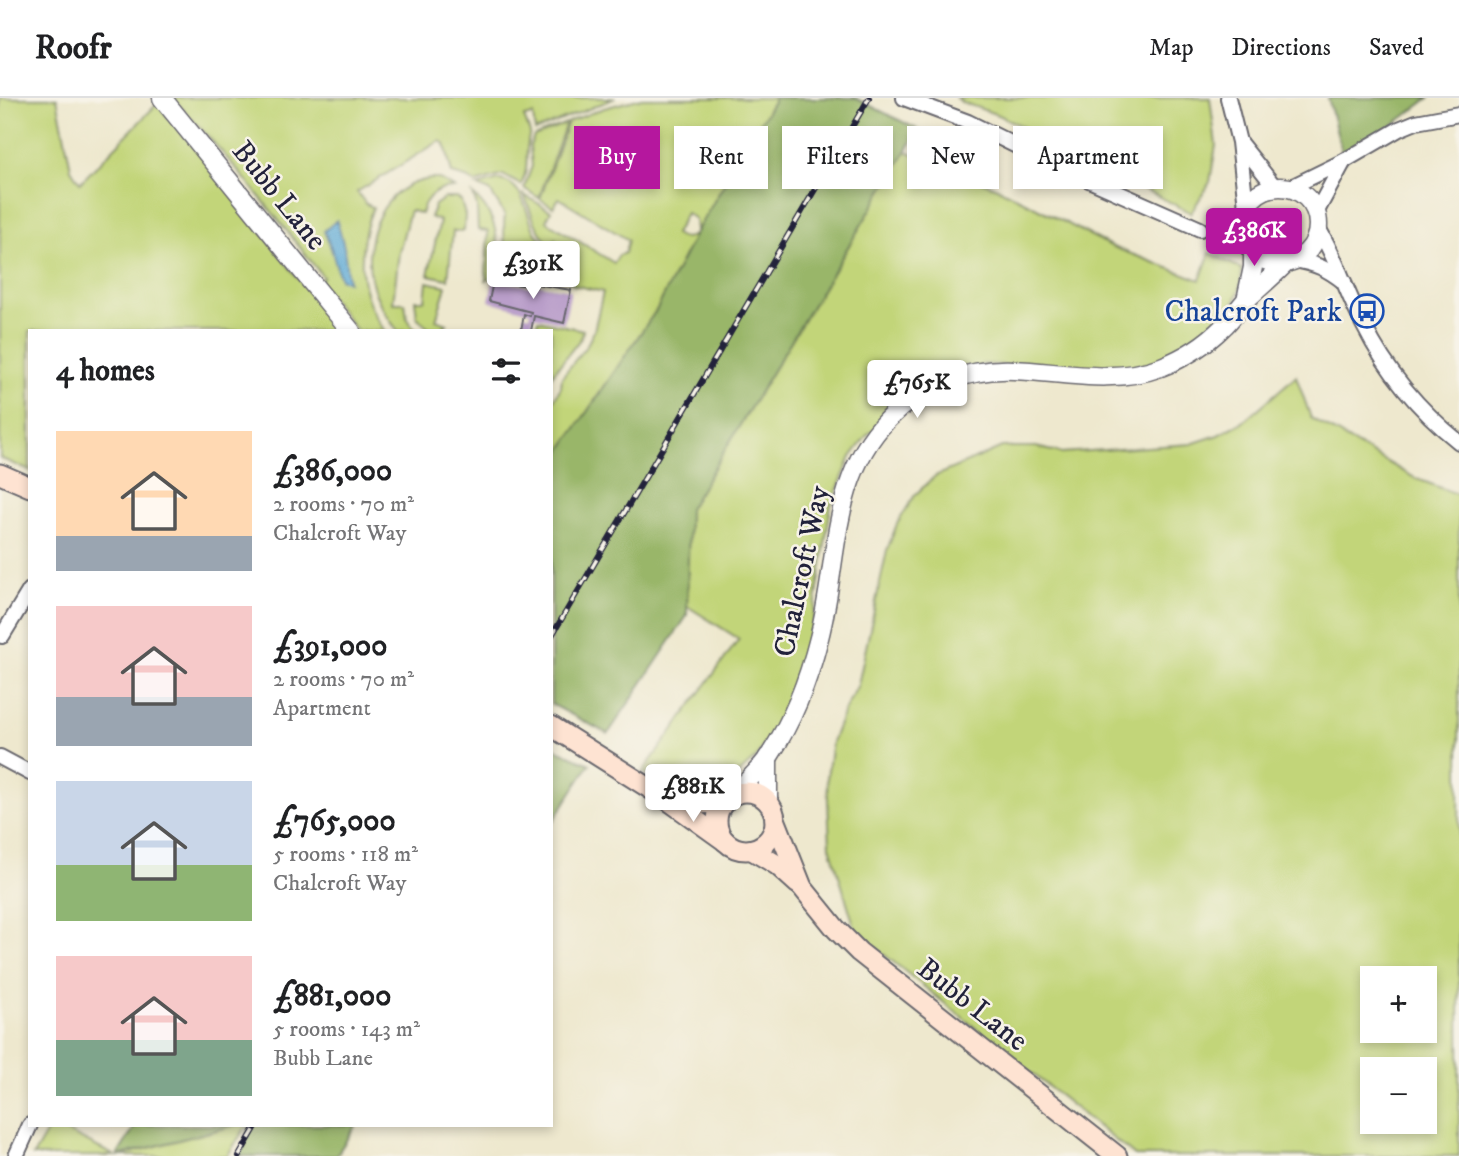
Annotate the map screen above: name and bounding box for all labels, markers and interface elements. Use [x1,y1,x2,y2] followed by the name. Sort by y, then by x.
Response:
[35,28,112,69] text: Roofr
[1149,33,1194,63] text: Map
[1232,33,1331,63] text: Directions
[1369,33,1424,63] text: Saved
[574,126,660,189] chip: Buy
[674,126,768,189] chip: Rent
[782,126,893,189] chip: Filters
[907,126,999,189] chip: New
[1013,126,1163,189] chip: Apartment
[223,134,334,258] street label: Bubb Lane
[1205,208,1303,268] pin: £386K
[1222,216,1286,245] text: £386K
[484,242,582,301] pin: £391K
[503,249,563,278] text: £391K
[1348,292,1386,330] bus stop icon: Chalcroft Park
[1164,294,1342,331] place label: Chalcroft Park
[487,352,525,390] icon: filters
[56,353,155,390] text: 4 homes
[868,360,966,420] pin: £765K
[883,368,951,397] text: £765K
[273,453,392,490] text: £386,000
[112,459,196,543] icon: home
[766,482,839,660] street label: Chalcroft Way
[273,490,414,519] text: 2 rooms · 70 m²
[273,519,406,548] text: Chalcroft Way
[273,628,387,665] text: £391,000
[112,634,196,718] icon: home
[273,665,414,694] text: 2 rooms · 70 m²
[273,694,371,723] text: Apartment
[644,764,742,824] pin: £881K
[661,772,725,801] text: £881K
[273,803,396,840] text: £765,000
[112,809,196,893] icon: home
[273,840,418,869] text: 5 rooms · 118 m²
[273,869,406,898] text: Chalcroft Way
[909,950,1035,1060] street label: Bubb Lane
[1360,966,1437,1134] map controls
[1360,966,1437,1043] button: +
[273,978,391,1015] text: £881,000
[112,984,196,1068] icon: home
[273,1015,420,1044] text: 5 rooms · 143 m²
[273,1044,373,1073] text: Bubb Lane
[1360,1057,1437,1134] button: −

